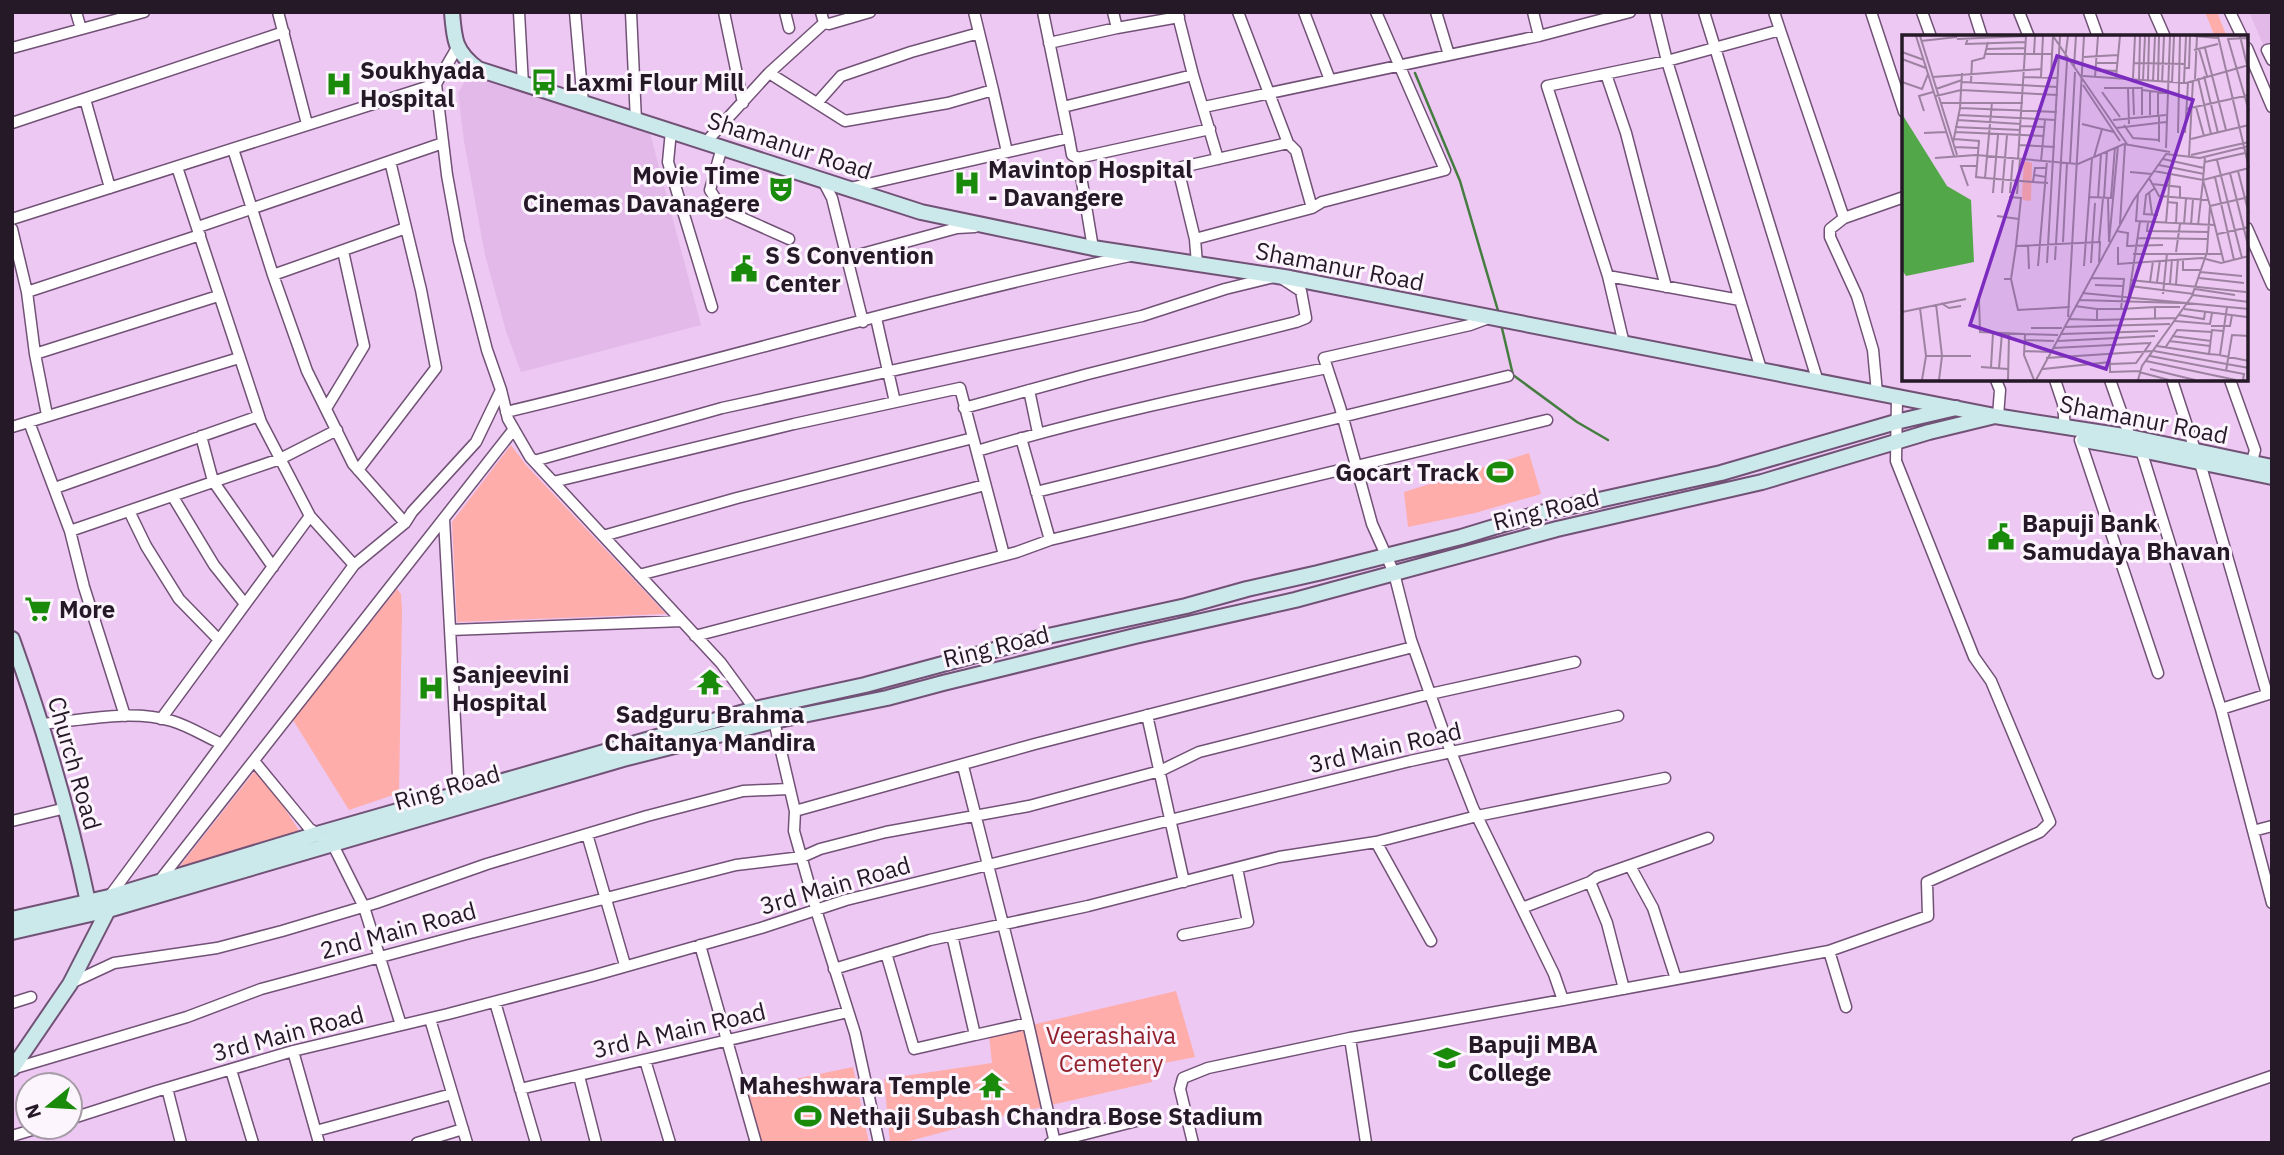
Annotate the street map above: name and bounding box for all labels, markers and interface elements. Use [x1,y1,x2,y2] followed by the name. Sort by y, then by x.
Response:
[1902,35,2249,382] inset map
[360,54,485,114] place label: Soukhyada Hospital
[565,66,744,98] place label: Laxmi Flour Mill
[529,67,559,97] bus stop icon: Laxmi Flour Mill
[324,69,354,99] hospital icon: Soukhyada Hospital
[704,103,876,187] street label: Shamanur Road
[988,153,1193,213] place label: Mavintop Hospital - Davangere
[523,159,760,219] place label: Movie Time Cinemas Davanagere
[952,168,982,198] hospital icon: Mavintop Hospital - Davangere
[766,174,796,204] theatre icon: Movie Time Cinemas Davanagere
[1253,234,1427,298] street label: Shamanur Road
[765,239,934,299] place label: S S Convention Center
[729,254,759,284] public building icon: S S Convention Center
[2057,387,2231,451] street label: Shamanur Road
[1335,456,1479,488] place label: Gocart Track
[1485,457,1515,487] sports icon: Gocart Track
[1489,480,1603,538] street label: Ring Road
[2022,507,2231,567] place label: Bapuji Bank Samudaya Bhavan
[1986,522,2016,552] public building icon: Bapuji Bank Samudaya Bhavan
[59,593,115,625] place label: More
[23,594,53,624] supermarket icon: More
[939,617,1053,675] street label: Ring Road
[452,658,569,718] place label: Sanjeevini Hospital
[695,667,725,697] temple icon: Sadguru Brahma Chaitanya Mandira
[416,673,446,703] hospital icon: Sanjeevini Hospital
[41,693,109,833] street label: Church Road
[604,698,816,758] place label: Sadguru Brahma Chaitanya Mandira
[1306,714,1464,780] street label: 3rd Main Road
[390,757,504,817] street label: Ring Road
[756,848,914,922] street label: 3rd Main Road
[316,894,480,966] street label: 2nd Main Road
[589,995,769,1065] street label: 3rd A Main Road
[209,997,367,1069] street label: 3rd Main Road
[1046,1019,1176,1079] park label: Veerashaiva Cemetery
[1468,1028,1598,1088] place label: Bapuji MBA College
[1432,1043,1462,1073] school or university icon: Bapuji MBA College
[739,1069,971,1101] place label: Maheshwara Temple
[977,1070,1007,1100] temple icon: Maheshwara Temple
[14,1071,84,1141] north arrow
[829,1100,1263,1132] place label: Nethaji Subash Chandra Bose Stadium
[19,1101,46,1122] text: N
[793,1101,823,1131] sports icon: Nethaji Subash Chandra Bose Stadium

